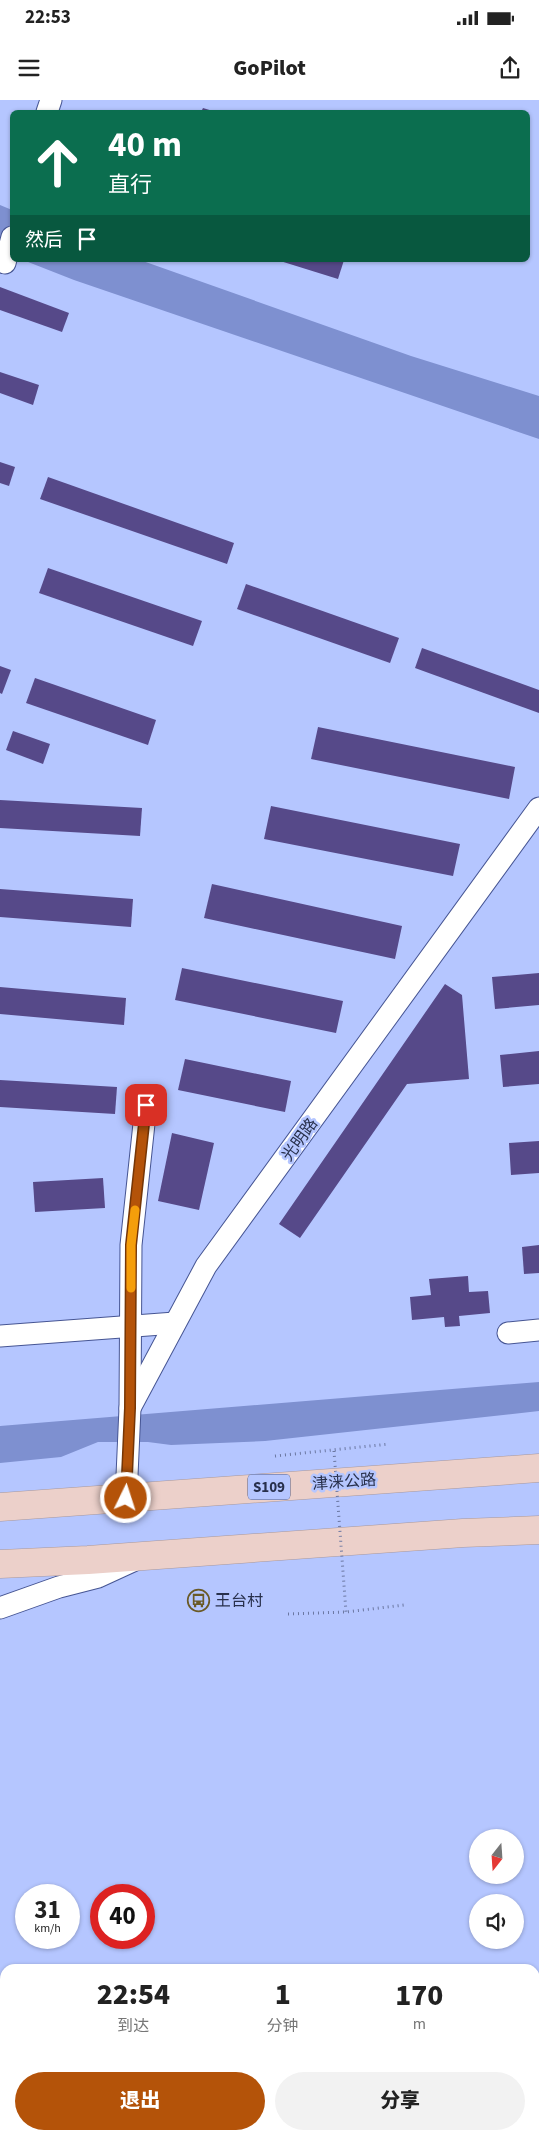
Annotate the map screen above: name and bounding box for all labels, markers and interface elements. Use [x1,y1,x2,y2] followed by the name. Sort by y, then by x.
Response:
[25,4,71,31] text: 22:53
[233,52,306,84] text: GoPilot
[15,54,43,82] icon: menu
[496,54,524,82] icon: share
[108,120,182,170] text: 40 m
[25,130,90,195] icon: ahead
[108,169,152,201] text: 直行
[73,225,101,253] icon: arrive
[25,227,63,254] text: 然后
[125,1084,167,1126] pin
[132,1091,160,1119] icon: arrive
[277,1114,323,1165] street label: 光明路
[311,1469,377,1495] street label: 津涞公路
[99,1471,151,1523] position arrow
[248,1474,290,1500] road number: S109
[187,1588,211,1612] bus stop icon: 王台村
[215,1590,263,1612] place label: 王台村
[469,1829,524,1884] north arrow
[469,1829,524,1949] map controls
[90,1884,155,1949] speed limit sign: 40
[34,1892,61,1928] text: 31
[469,1894,524,1949] button: sound
[34,1920,61,1937] text: km/h
[97,1973,170,2016] text: 22:54
[275,1973,291,2016] text: 1
[395,1974,443,2017] text: 170
[413,2013,426,2035] text: m
[117,2015,149,2037] text: 到达
[267,2015,299,2037] text: 分钟
[15,2072,265,2130] button: 退出
[275,2072,525,2130] button: 分享

